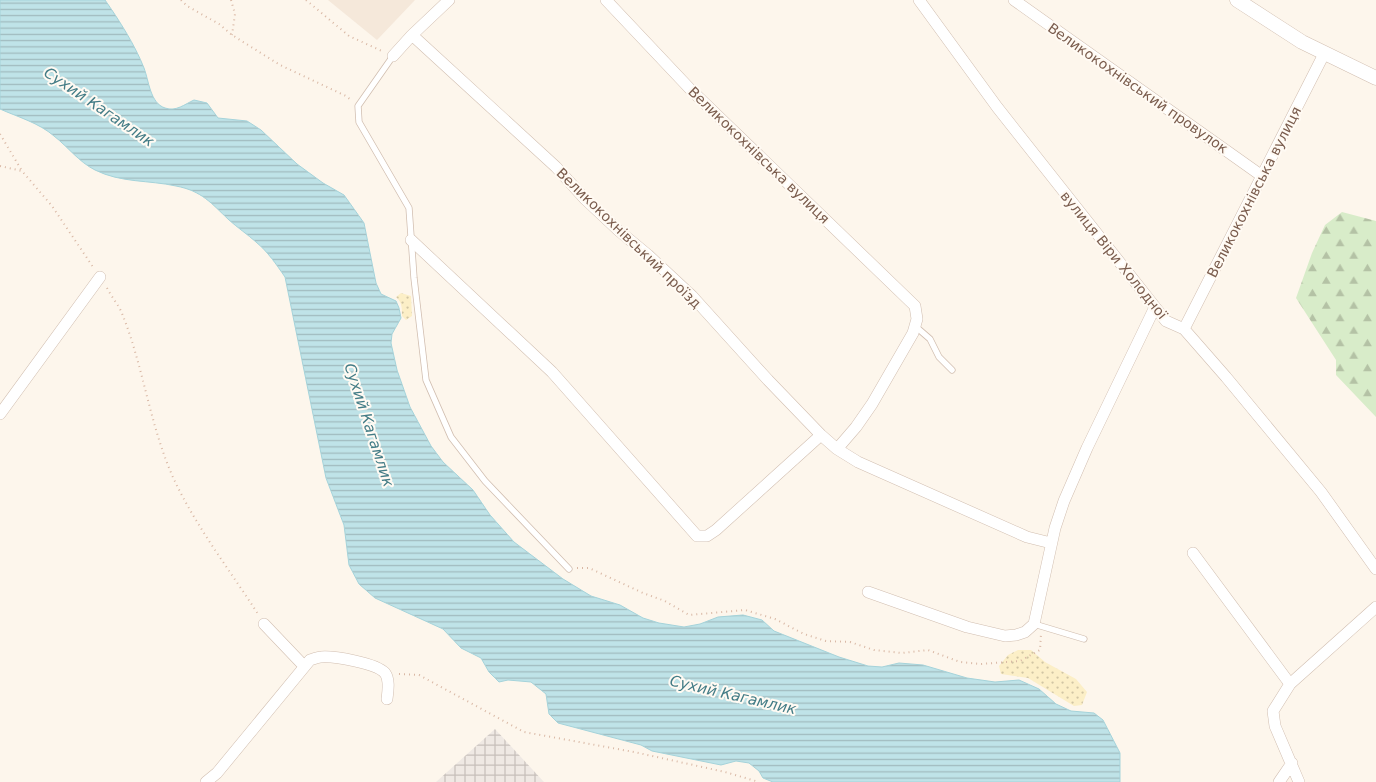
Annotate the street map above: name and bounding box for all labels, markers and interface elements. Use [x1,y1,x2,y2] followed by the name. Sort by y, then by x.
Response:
[1045,19,1231,157] street label: Великокохнівський провулок
[40,63,158,151] water label: Сухий Кагамлик
[685,83,833,227] street label: Великокохнівська вулиця
[1204,104,1304,280] street label: Великокохнівська вулиця
[553,165,705,311] street label: Великокохнівський проїзд
[1057,188,1171,322] street label: вулиця Віри Холодної
[340,361,398,489] water label: Сухий Кагамлик
[668,672,798,718] water label: Сухий Кагамлик

